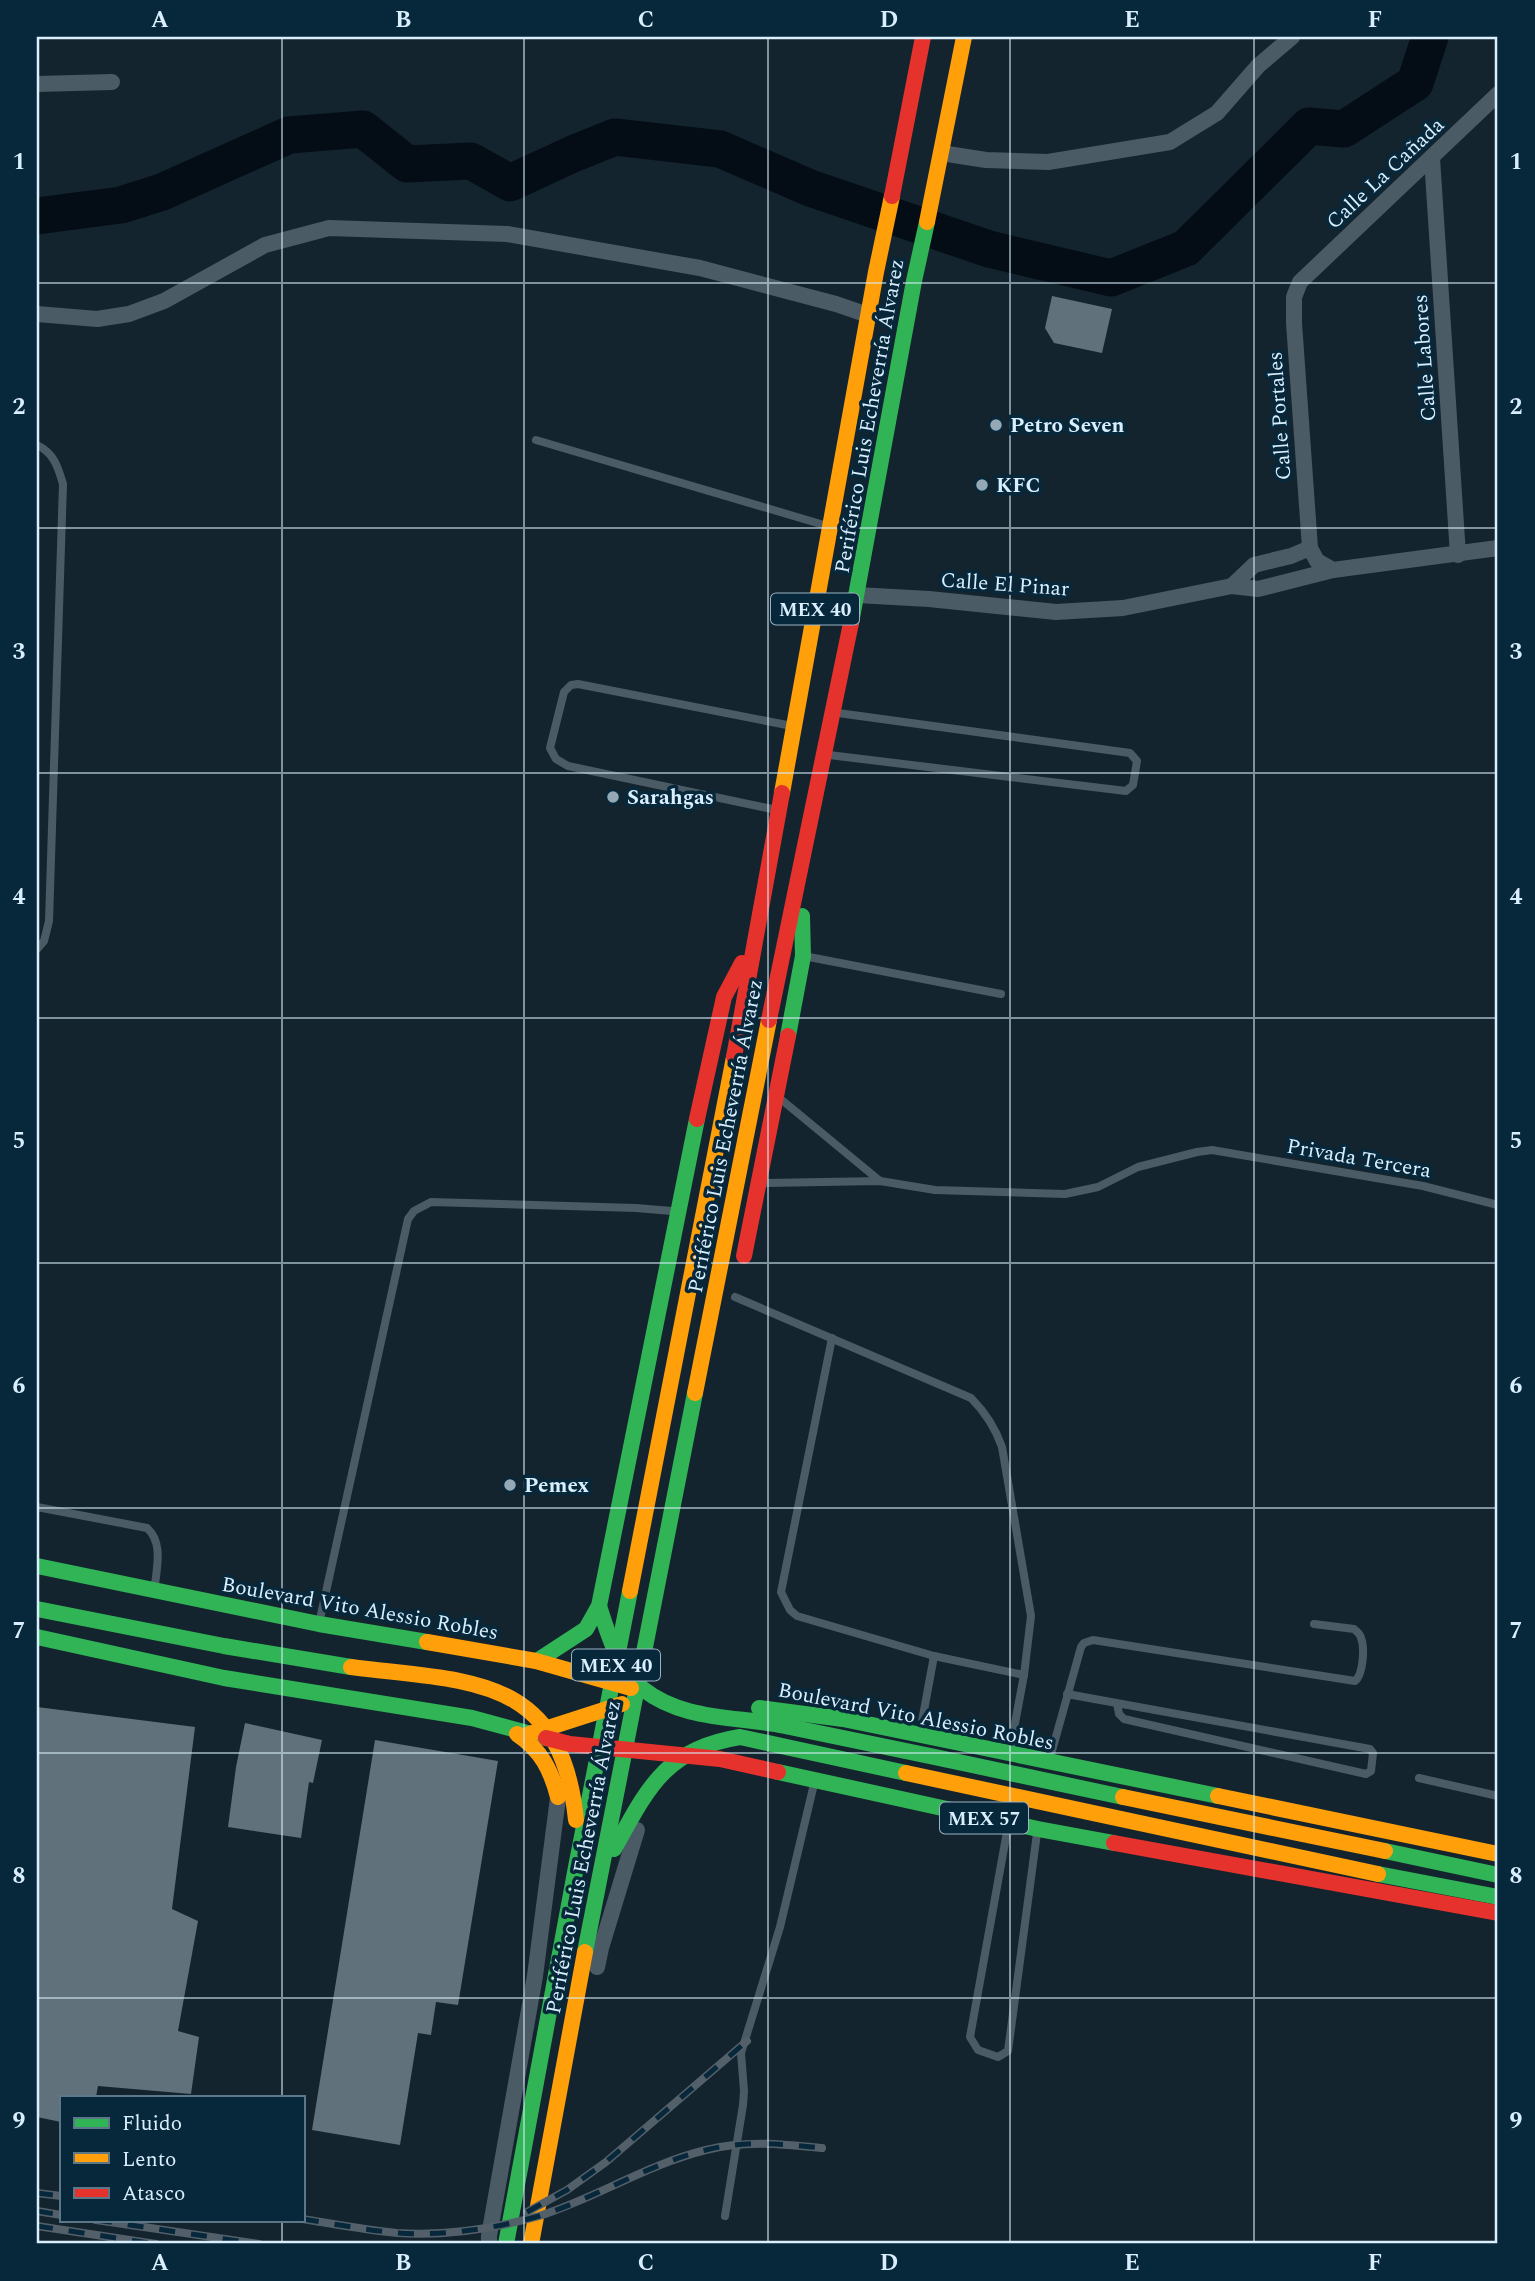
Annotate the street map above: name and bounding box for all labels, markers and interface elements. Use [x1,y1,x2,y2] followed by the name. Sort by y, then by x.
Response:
[151,3,169,38] text: A
[395,3,411,38] text: B
[638,3,654,38] text: C
[880,3,898,38] text: D
[1124,3,1140,38] text: E
[1368,3,1382,38] text: F
[1319,110,1453,237] street label: Calle La Cañada
[13,145,25,180] text: 1
[1510,145,1522,180] text: 1
[827,256,913,576] street label: Periférico Luis Echeverría Álvarez
[1405,293,1445,423] street label: Calle Labores
[1260,351,1300,481] street label: Calle Portales
[13,390,26,425] text: 2
[1510,390,1523,425] text: 2
[1010,410,1125,442] place label: Petro Seven
[988,417,1004,433] marker: Petro Seven
[996,470,1040,502] place label: KFC
[974,477,990,493] marker: KFC
[939,565,1070,605] street label: Calle El Pinar
[771,594,859,624] road number: MEX 40
[13,635,26,670] text: 3
[1510,635,1523,670] text: 3
[627,782,714,814] place label: Sarahgas
[605,789,621,805] marker: Sarahgas
[13,880,26,915] text: 4
[1510,880,1523,915] text: 4
[680,977,772,1296] street label: Periférico Luis Echeverría Álvarez
[13,1124,25,1159] text: 5
[1510,1124,1522,1159] text: 5
[1284,1131,1434,1188] street label: Privada Tercera
[13,1369,26,1404] text: 6
[1510,1369,1523,1404] text: 6
[524,1470,590,1502] place label: Pemex
[502,1477,518,1493] marker: Pemex
[219,1569,501,1649] street label: Boulevard Vito Alessio Robles
[13,1614,25,1649] text: 7
[1510,1614,1522,1649] text: 7
[572,1650,660,1680] road number: MEX 40
[775,1675,1057,1759] street label: Boulevard Vito Alessio Robles
[538,1698,630,2017] street label: Periférico Luis Echeverría Álvarez
[940,1802,1028,1834] road number: MEX 57
[13,1859,25,1894] text: 8
[1510,1859,1522,1894] text: 8
[60,2096,304,2222] legend
[13,2104,26,2139] text: 9
[1510,2104,1523,2139] text: 9
[122,2108,182,2140] text: Fluido
[122,2144,176,2176] text: Lento
[122,2178,185,2210] text: Atasco
[151,2246,169,2281] text: A
[395,2246,411,2281] text: B
[638,2246,654,2281] text: C
[880,2246,898,2281] text: D
[1124,2246,1140,2281] text: E
[1368,2246,1382,2281] text: F

